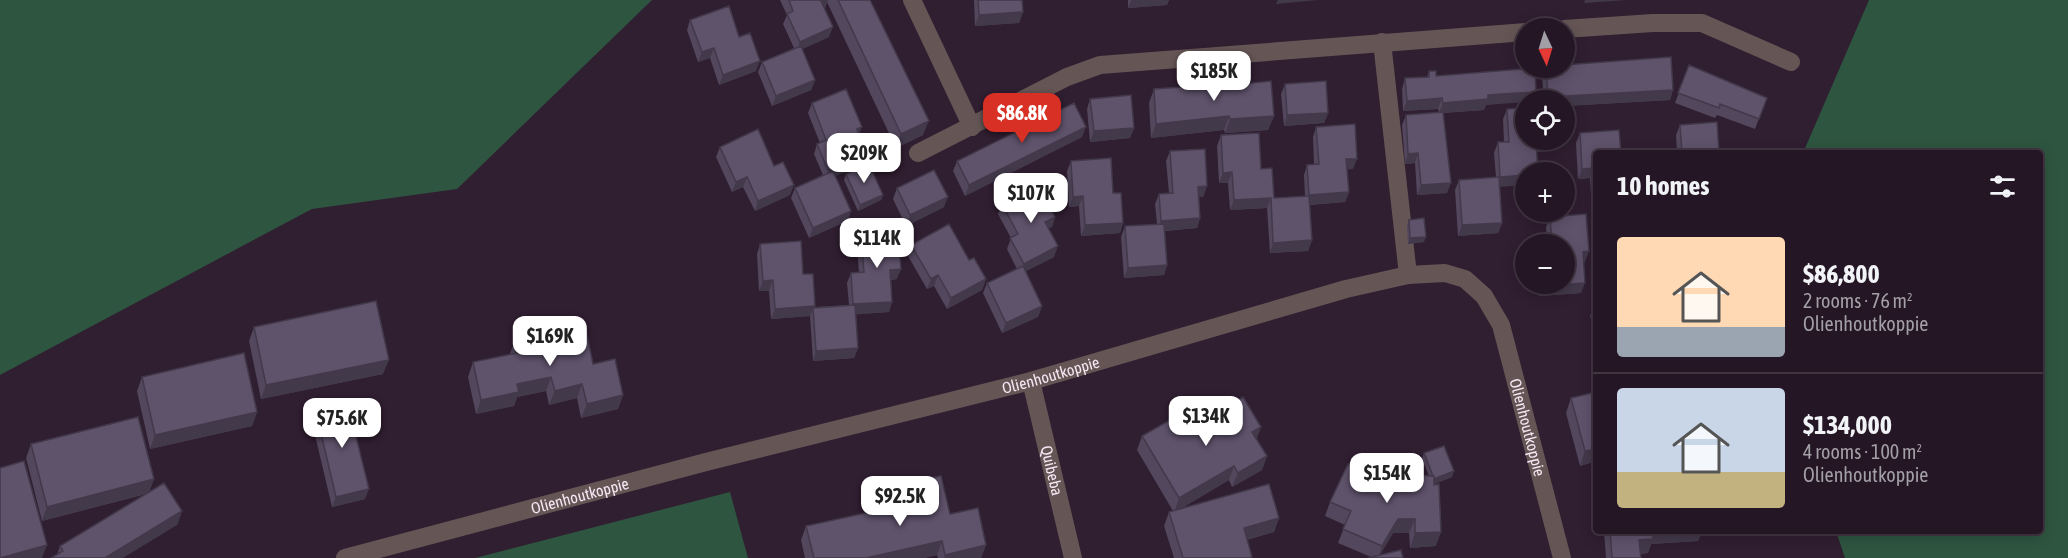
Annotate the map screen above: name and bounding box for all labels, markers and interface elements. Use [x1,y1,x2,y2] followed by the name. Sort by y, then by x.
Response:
[1515,18,1575,78] north arrow
[1515,18,1575,294] map controls
[1172,51,1256,102] pin: $185K
[1191,59,1237,82] text: $185K
[1515,90,1575,150] button: locate
[973,93,1071,144] pin: $86.8K
[997,101,1047,124] text: $86.8K
[822,133,906,184] pin: $209K
[841,141,887,164] text: $209K
[1515,162,1575,222] button: +
[1986,170,2019,203] icon: filters
[1617,171,1710,201] text: 10 homes
[989,173,1073,224] pin: $107K
[1008,181,1054,204] text: $107K
[835,218,919,269] pin: $114K
[854,226,900,249] text: $114K
[1515,234,1575,294] button: −
[1803,259,1880,289] text: $86,800
[1665,261,1737,333] icon: home
[1803,289,1913,312] text: 2 rooms · 76 m²
[1803,312,1928,335] text: Olienhoutkoppie
[508,316,592,367] pin: $169K
[527,324,573,347] text: $169K
[1000,353,1101,397] street label: Olienhoutkoppie
[1506,376,1549,478] street label: Olienhoutkoppie
[1164,396,1248,447] pin: $134K
[293,398,391,449] pin: $75.6K
[1183,404,1229,427] text: $134K
[317,406,367,429] text: $75.6K
[1803,410,1892,440] text: $134,000
[1665,412,1737,484] icon: home
[1803,440,1922,463] text: 4 rooms · 100 m²
[1038,444,1067,497] street label: Quibeba
[1345,453,1429,504] pin: $154K
[1364,461,1410,484] text: $154K
[1803,463,1928,486] text: Olienhoutkoppie
[529,474,631,517] street label: Olienhoutkoppie
[851,476,949,527] pin: $92.5K
[875,484,925,507] text: $92.5K

